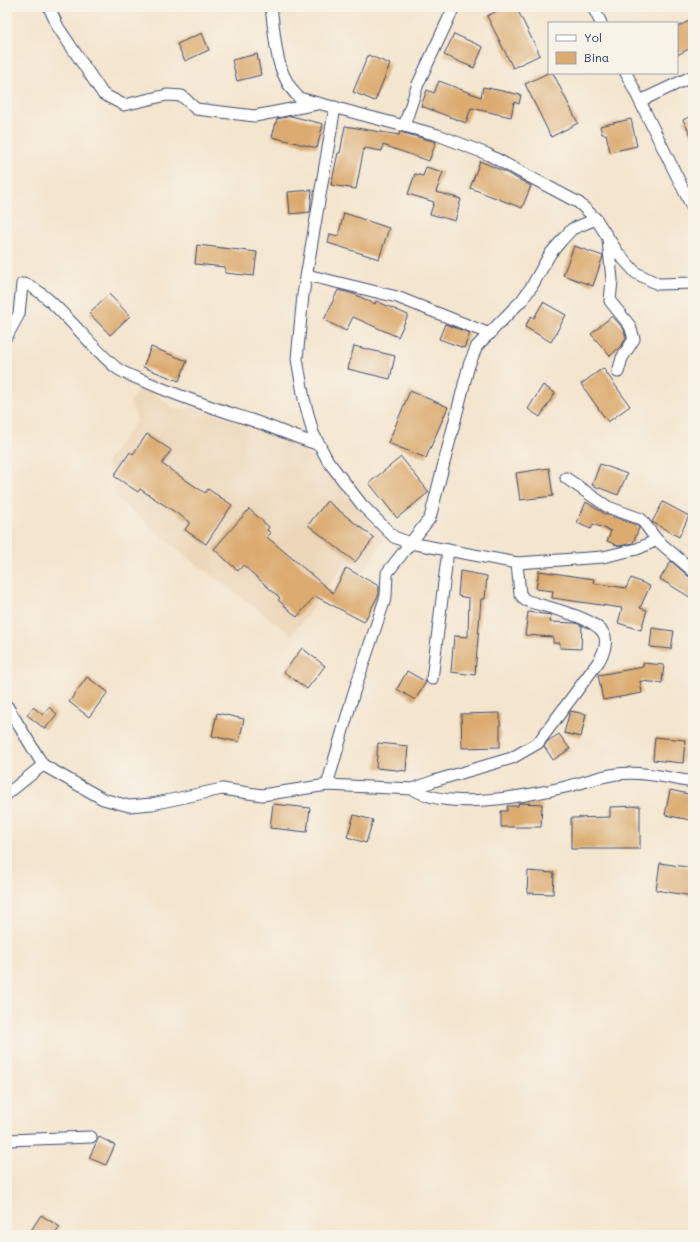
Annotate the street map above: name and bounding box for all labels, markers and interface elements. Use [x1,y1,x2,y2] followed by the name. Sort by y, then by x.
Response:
[548,22,678,74] legend
[584,29,602,45] text: Yol
[584,49,609,65] text: Bina

